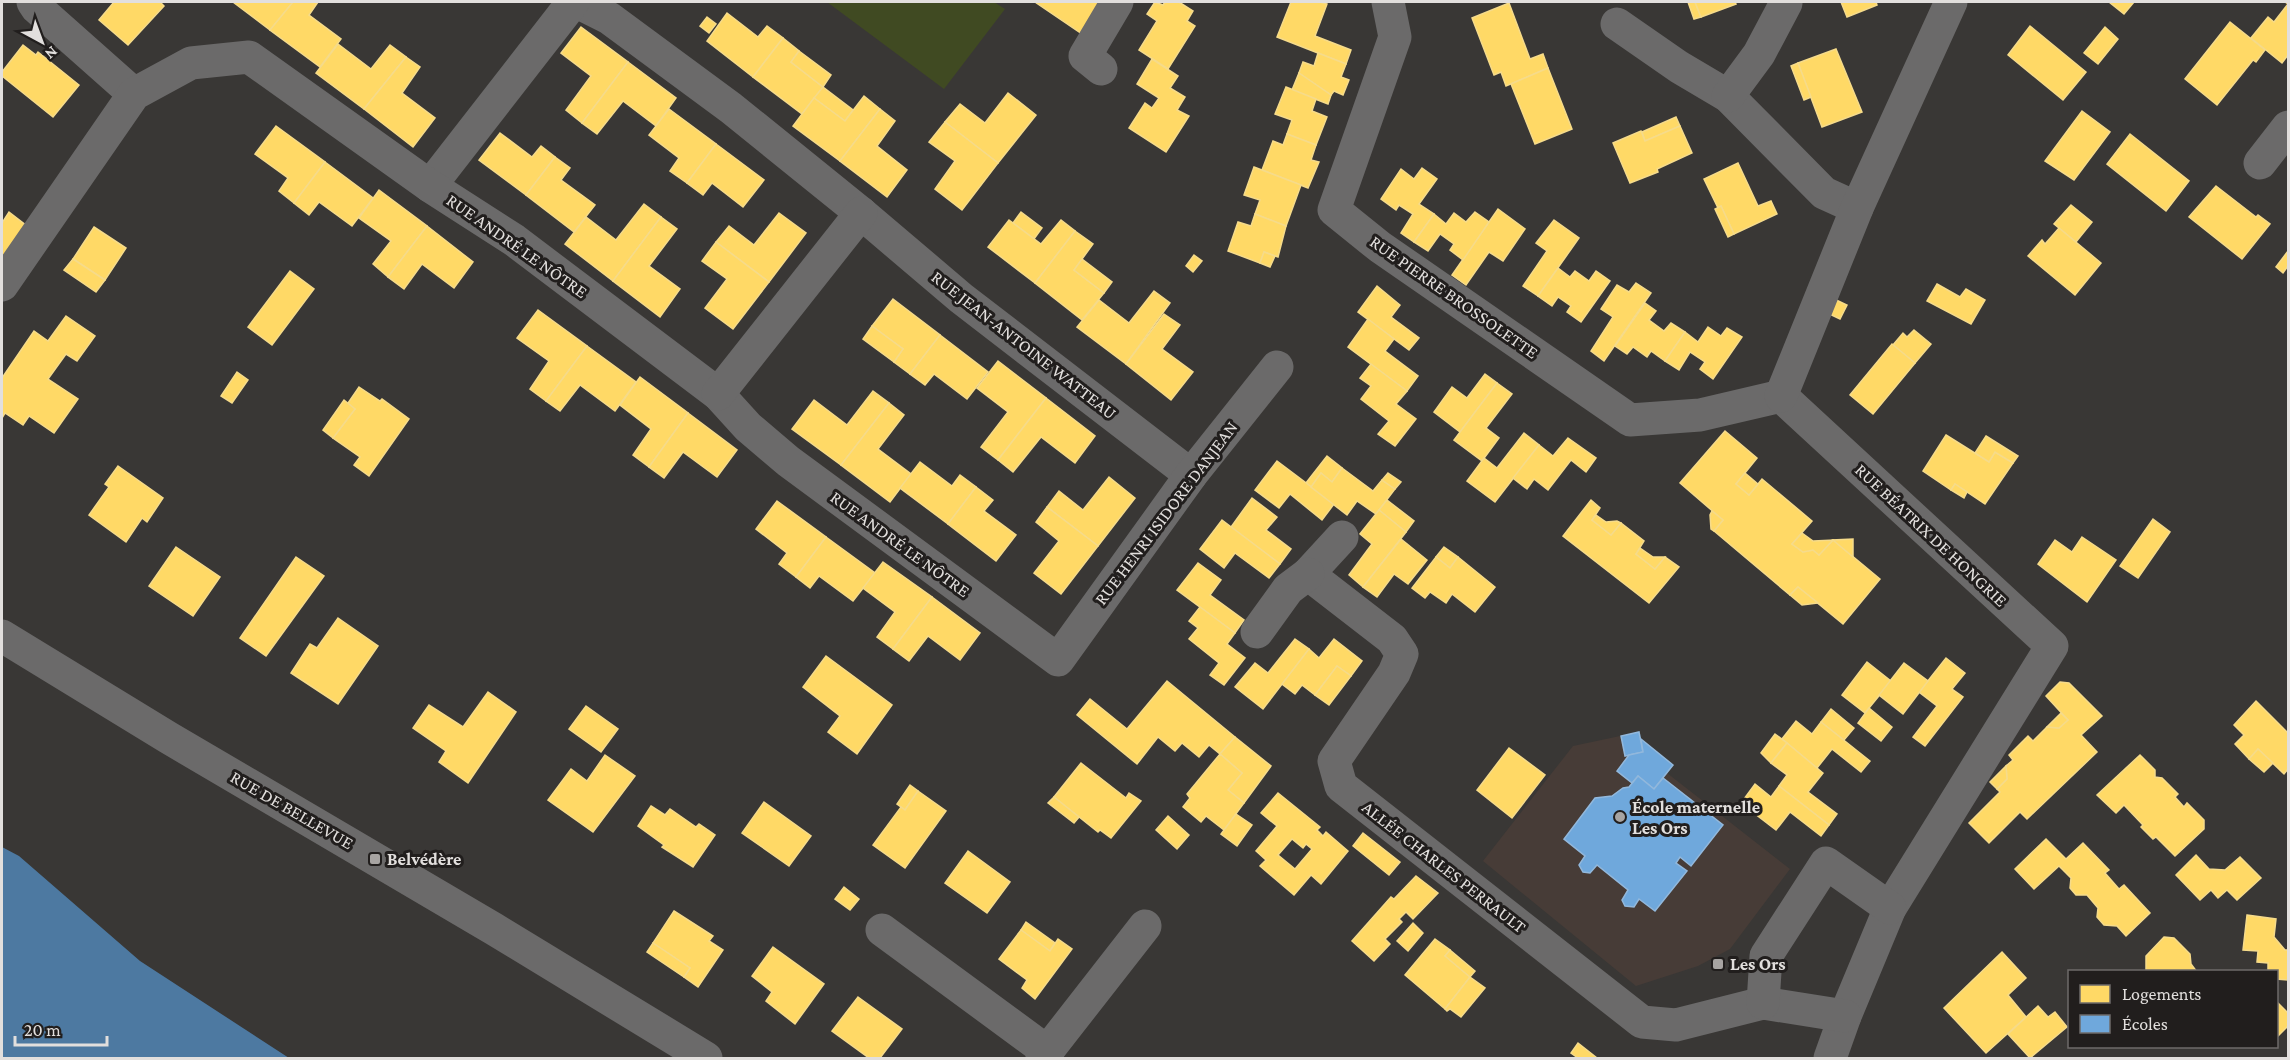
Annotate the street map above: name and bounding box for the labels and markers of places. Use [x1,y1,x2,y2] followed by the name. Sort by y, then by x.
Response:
[1632,797,1760,838] place label: École maternelle Les Ors
[1613,810,1627,824] marker: École maternelle Les Ors
[387,849,461,869] place label: Belvédère
[368,852,382,866] marker: Belvédère
[1730,954,1786,974] place label: Les Ors
[1711,957,1725,971] marker: Les Ors

